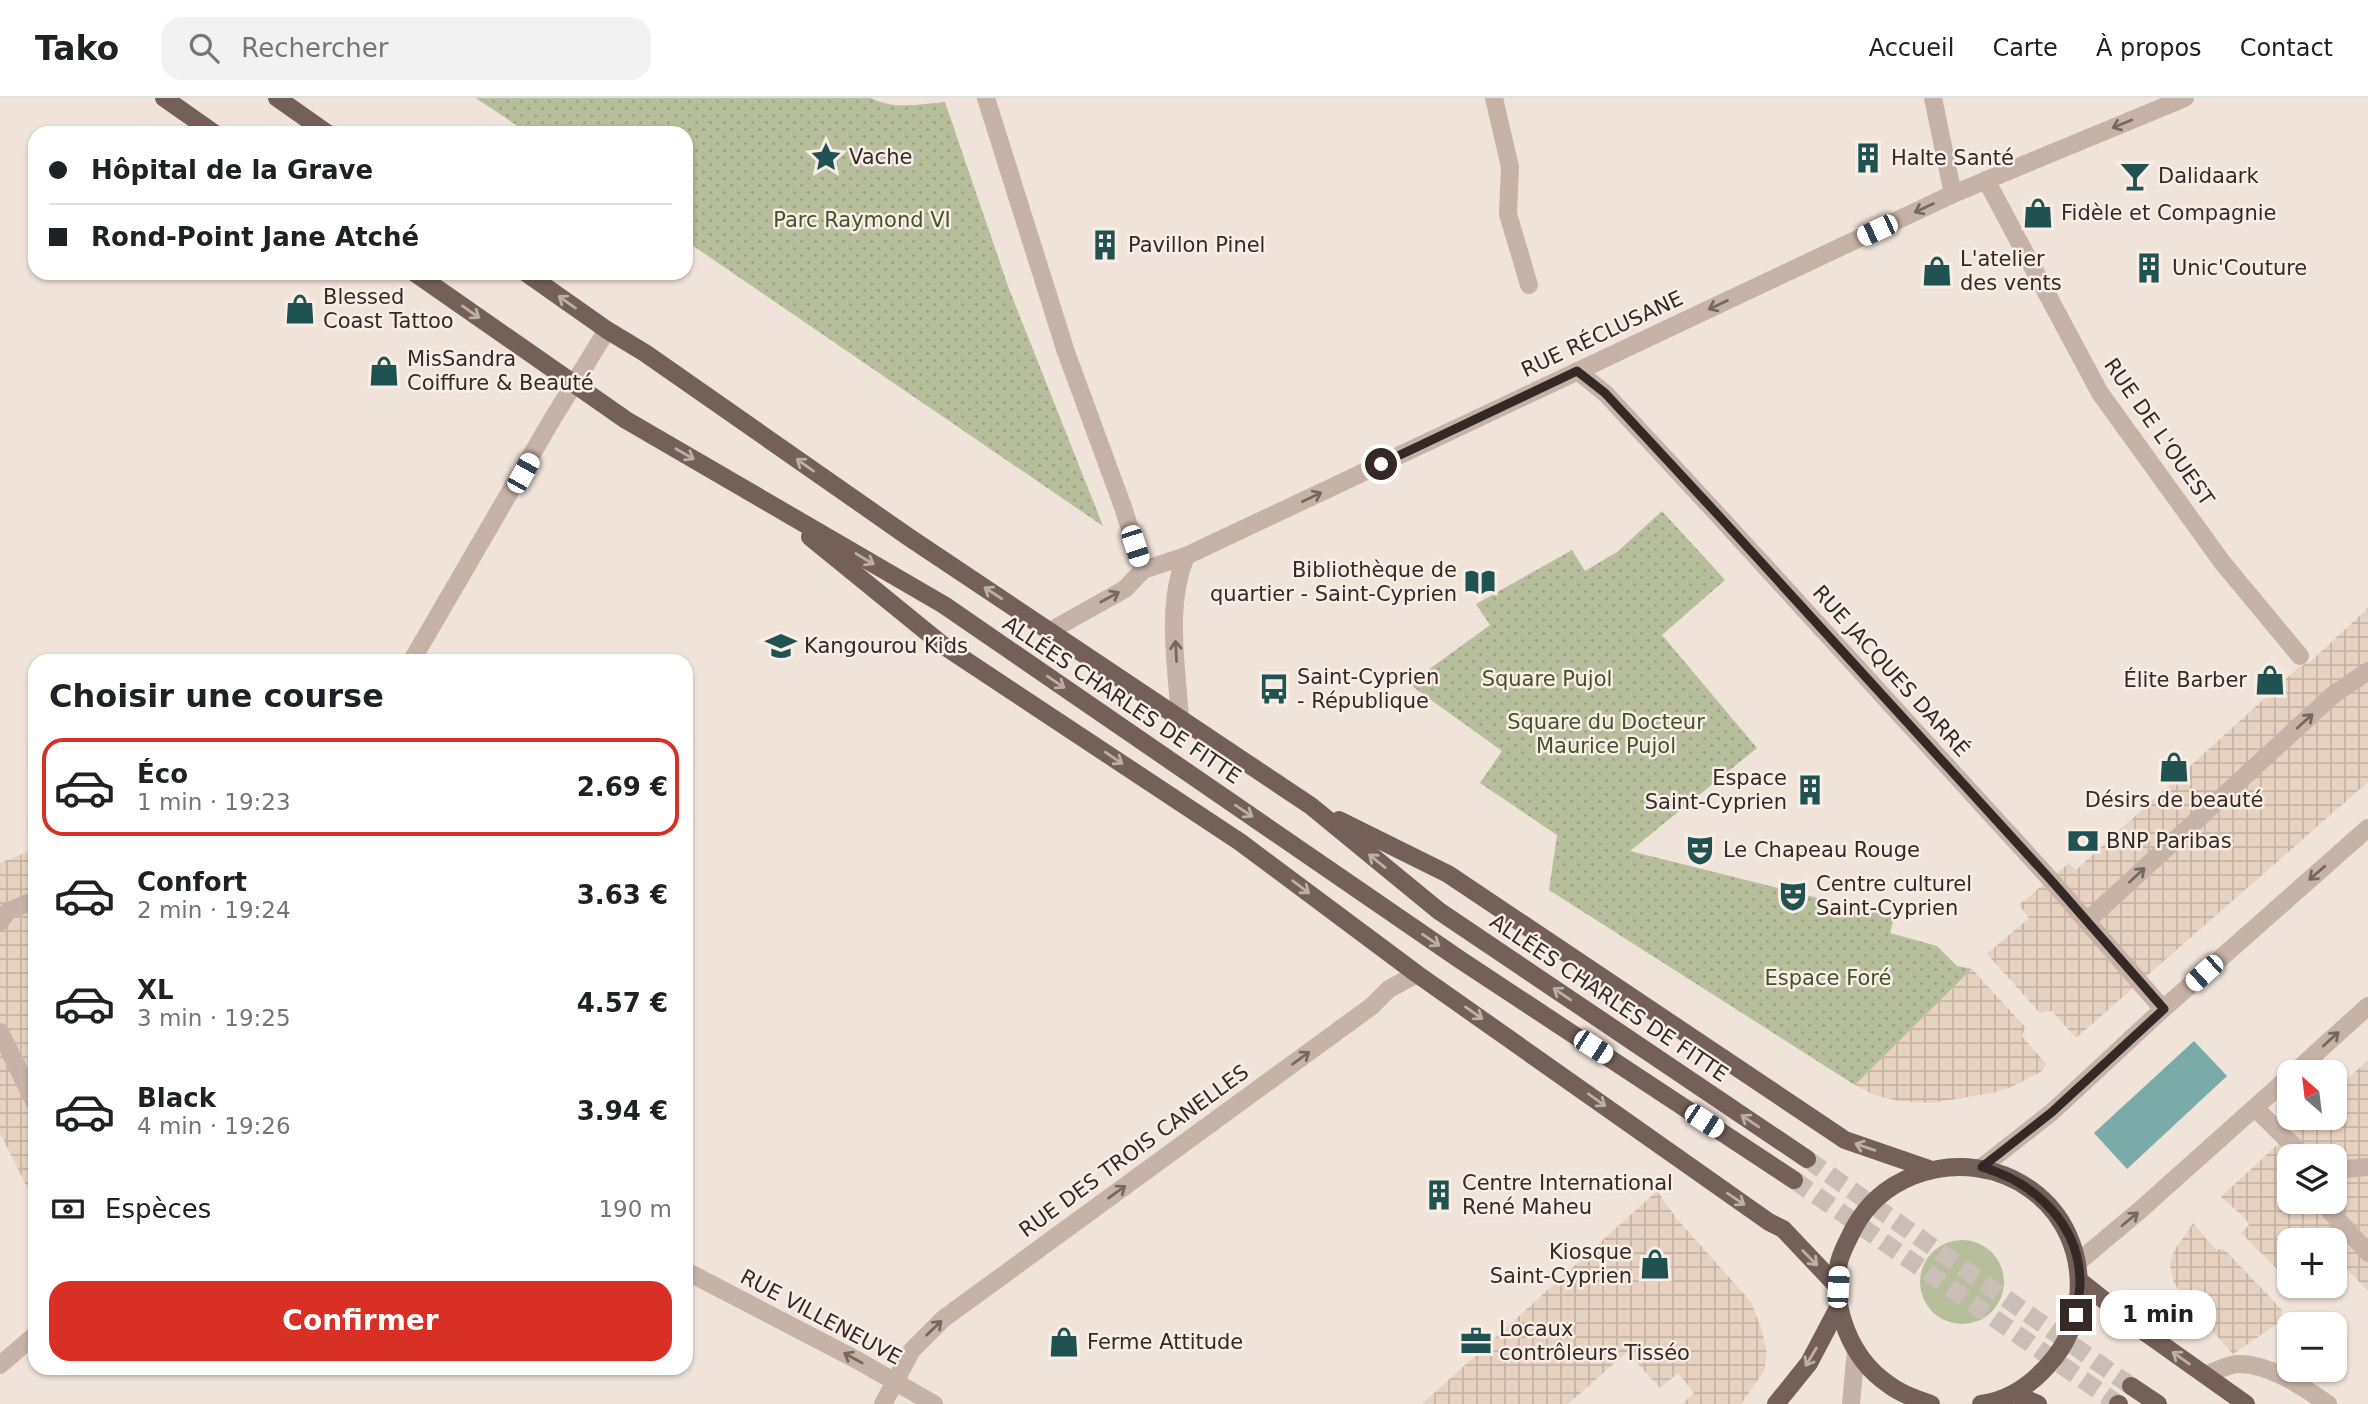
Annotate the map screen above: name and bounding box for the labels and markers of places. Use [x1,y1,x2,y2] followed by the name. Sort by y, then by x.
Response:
[809,140,843,174] place icon: Vache
[1851,141,1885,175] building icon: Halte Santé
[849,145,912,169] place label: Vache
[1891,146,2014,170] place label: Halte Santé
[2118,159,2152,193] bar icon: Dalidaark
[2158,164,2259,188] place label: Dalidaark
[2021,196,2055,230] shop icon: Fidèle et Compagnie
[2061,201,2276,225] place label: Fidèle et Compagnie
[1088,228,1122,262] building icon: Pavillon Pinel
[1128,233,1265,257] place label: Pavillon Pinel
[1960,247,2062,295] place label: L'atelier des vents
[2132,251,2166,285] building icon: Unic'Couture
[1920,254,1954,288] shop icon: L'atelier des vents
[2172,256,2307,280] place label: Unic'Couture
[323,285,454,333] place label: Blessed Coast Tattoo
[283,292,317,326] shop icon: Blessed Coast Tattoo
[407,347,594,395] place label: MisSandra Coiffure & Beauté
[367,354,401,388] shop icon: MisSandra Coiffure & Beauté
[1210,558,1457,606] place label: Bibliothèque de quartier - Saint-Cyprien
[1463,565,1497,599] library icon: Bibliothèque de quartier - Saint-Cyprien
[764,629,798,663] school or university icon: Kangourou Kids
[804,634,968,658] place label: Kangourou Kids
[2253,663,2287,697] shop icon: Élite Barber
[1297,665,1439,713] place label: Saint-Cyprien - République
[2123,667,2247,692] place label: Élite Barber
[1257,672,1291,706] bus stop icon: Saint-Cyprien - République
[2157,750,2191,784] shop icon: Désirs de beauté
[1645,766,1787,814] place label: Espace Saint-Cyprien
[1793,773,1827,807] building icon: Espace Saint-Cyprien
[2085,788,2263,812] place label: Désirs de beauté
[2066,824,2100,858] bank icon: BNP Paribas
[2106,829,2232,853] place label: BNP Paribas
[1683,833,1717,867] theatre icon: Le Chapeau Rouge
[1723,838,1920,862] place label: Le Chapeau Rouge
[1816,872,1972,920] place label: Centre culturel Saint-Cyprien
[1776,879,1810,913] theatre icon: Centre culturel Saint-Cyprien
[1462,1171,1673,1219] place label: Centre International René Maheu
[1422,1178,1456,1212] building icon: Centre International René Maheu
[1490,1240,1632,1288] place label: Kiosque Saint-Cyprien
[1638,1247,1672,1281] shop icon: Kiosque Saint-Cyprien
[1499,1317,1690,1365] place label: Locaux contrôleurs Tisséo
[1459,1324,1493,1358] office icon: Locaux contrôleurs Tisséo
[1047,1325,1081,1359] shop icon: Ferme Attitude
[1087,1330,1243,1354] place label: Ferme Attitude

